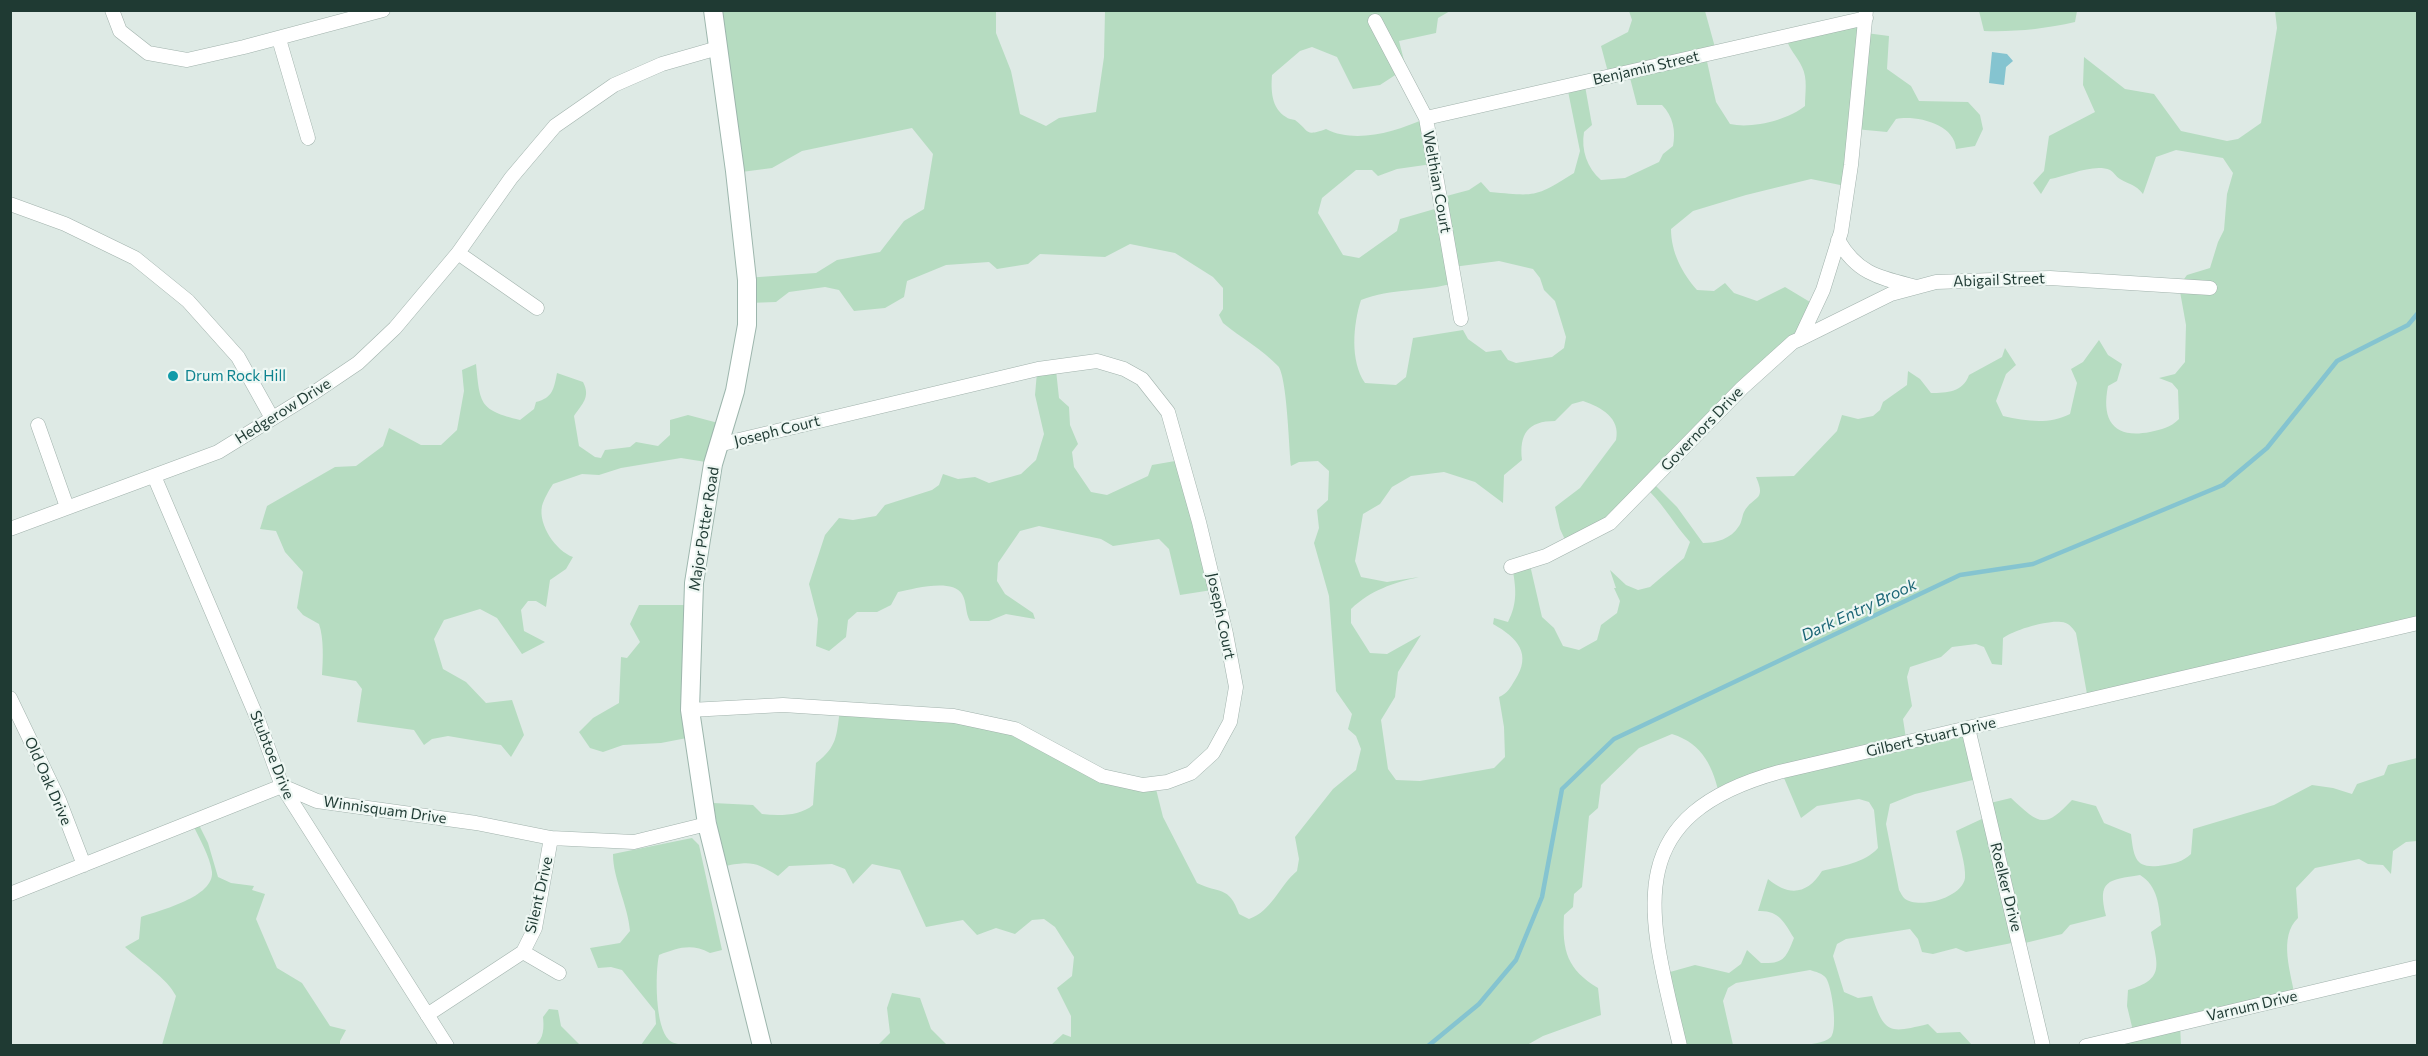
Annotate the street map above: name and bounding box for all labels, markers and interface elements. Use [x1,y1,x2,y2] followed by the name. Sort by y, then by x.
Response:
[1591,47,1701,89] street label: Benjamin Street
[1419,129,1455,235] street label: Welthian Court
[1953,269,2045,291] street label: Abigail Street
[185,367,286,385] place label: Drum Rock Hill
[166,369,180,383] marker: Drum Rock Hill
[232,374,334,448] street label: Hedgerow Drive
[1657,383,1747,475] street label: Governors Drive
[732,412,822,450] street label: Joseph Court
[685,466,723,592] street label: Major Potter Road
[1203,571,1239,661] street label: Joseph Court
[1798,575,1920,645] water label: Dark Entry Brook
[246,708,298,802] street label: Stubtoe Drive
[1864,713,1998,761] street label: Gilbert Stuart Drive
[20,734,76,828] street label: Old Oak Drive
[322,792,448,828] street label: Winnisquam Drive
[1986,841,2026,933] street label: Roelker Drive
[521,855,557,935] street label: Silent Drive
[2205,987,2299,1025] street label: Varnum Drive

